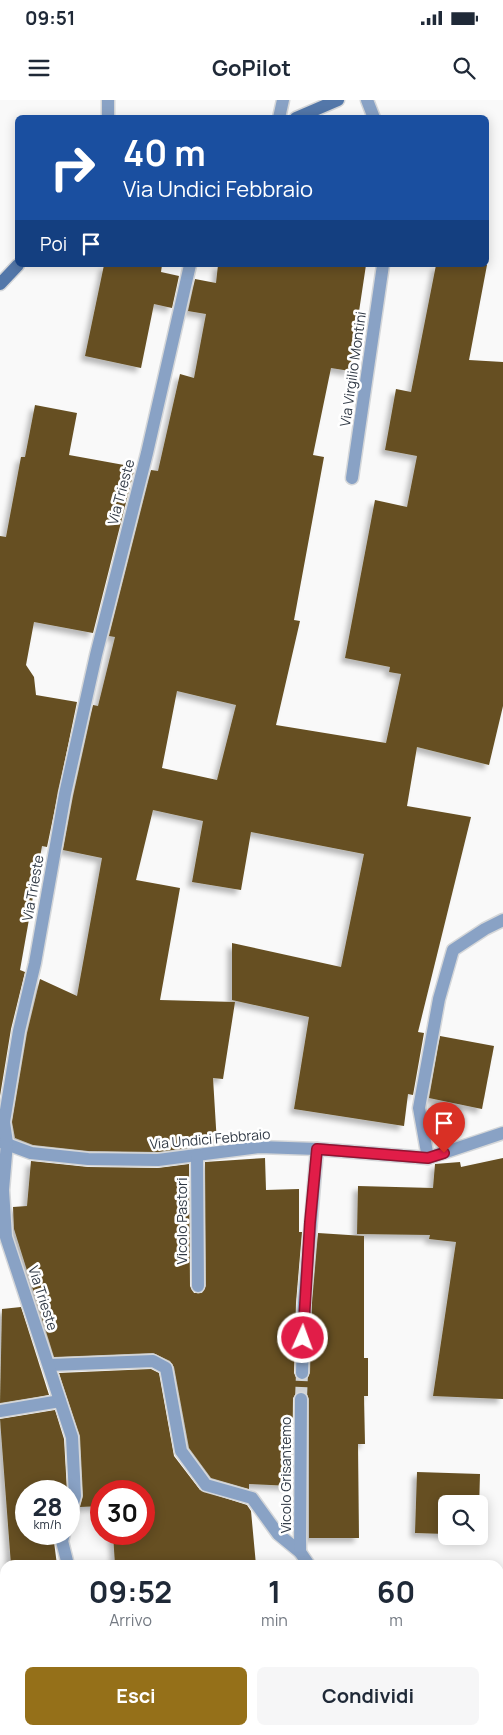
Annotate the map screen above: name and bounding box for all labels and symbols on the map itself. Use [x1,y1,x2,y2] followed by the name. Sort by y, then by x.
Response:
[335,310,370,428] street label: Via Virgilio Montini
[103,457,138,527] street label: Via Trieste
[17,853,48,923] street label: Via Trieste
[423,1102,465,1153] pin
[149,1124,271,1153] street label: Via Undici Febbraio
[172,1178,191,1264] street label: Vicolo Pastori
[24,1263,63,1333] street label: Via Trieste
[276,1311,328,1363] position arrow
[276,1417,295,1533] street label: Vicolo Grisantemo
[90,1480,155,1545] speed limit sign: 30

